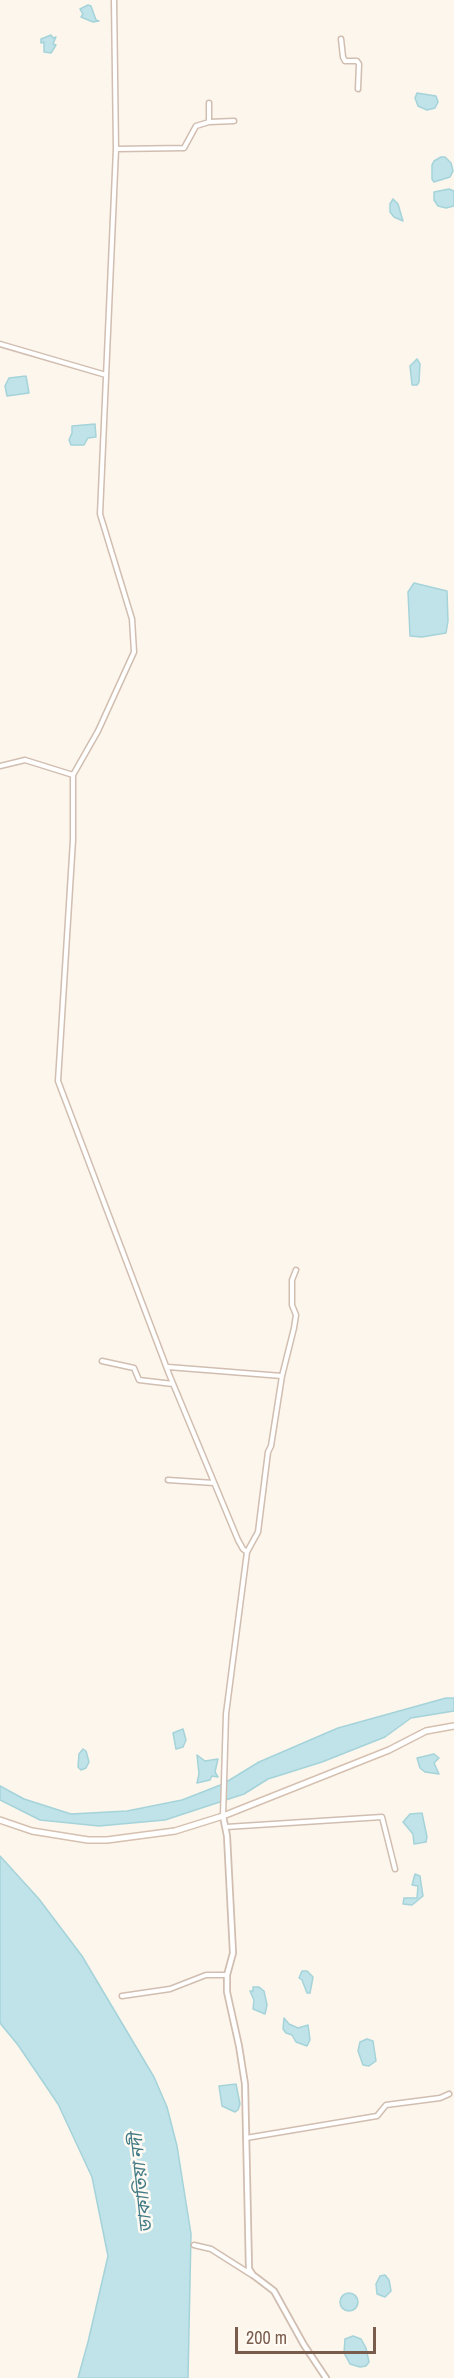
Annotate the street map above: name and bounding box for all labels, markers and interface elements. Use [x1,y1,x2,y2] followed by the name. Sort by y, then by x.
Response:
[126,2132,158,2234] water label: ডাকাতিয়া নদী
[238,2315,379,2353] scale bar
[246,2325,287,2350] text: 200 m

